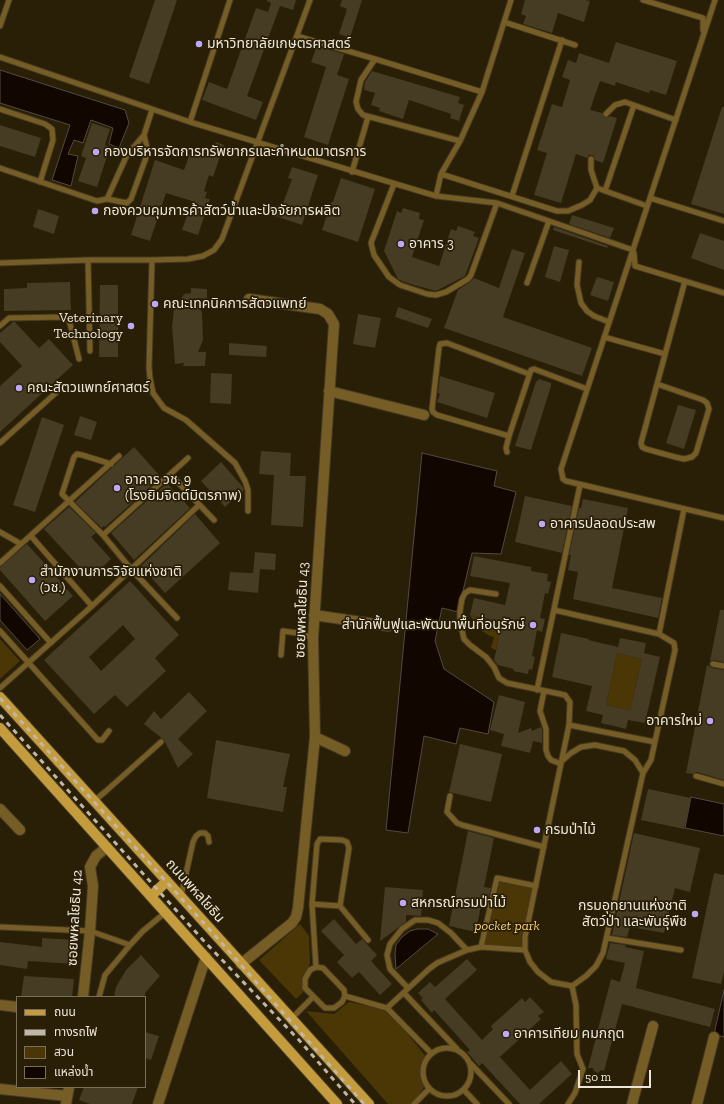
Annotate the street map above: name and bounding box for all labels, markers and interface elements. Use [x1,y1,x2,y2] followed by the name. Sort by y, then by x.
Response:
[207,36,351,52] place label: มหาวิทยาลัยเกษตรศาสตร์
[194,39,204,49] marker: มหาวิทยาลัยเกษตรศาสตร์
[104,144,366,160] place label: กองบริหารจัดการทรัพยากรและกำหนดมาตรการ
[91,147,101,157] marker: กองบริหารจัดการทรัพยากรและกำหนดมาตรการ
[103,203,340,219] place label: กองควบคุมการค้าสัตว์น้ำและปัจจัยการผลิต
[90,206,100,216] marker: กองควบคุมการค้าสัตว์น้ำและปัจจัยการผลิต
[409,236,454,252] place label: อาคาร 3
[396,239,406,249] marker: อาคาร 3
[163,296,306,312] place label: คณะเทคนิคการสัตวแพทย์
[150,299,160,309] marker: คณะเทคนิคการสัตวแพทย์
[53,310,123,342] place label: Veterinary Technology
[126,321,136,331] marker: Veterinary Technology
[27,380,149,396] place label: คณะสัตวแพทย์ศาสตร์
[14,383,24,393] marker: คณะสัตวแพทย์ศาสตร์
[125,472,242,504] place label: อาคาร วช. 9 (โรงยิมจิตต์มิตรภาพ)
[112,483,122,493] marker: อาคาร วช. 9 (โรงยิมจิตต์มิตรภาพ)
[550,516,656,532] place label: อาคารปลอดประสพ
[537,519,547,529] marker: อาคารปลอดประสพ
[292,562,312,658] street label: ซอยพหลโยธิน 43
[40,564,182,596] place label: สำนักงานการวิจัยแห่งชาติ (วช.)
[27,575,37,585] marker: สำนักงานการวิจัยแห่งชาติ (วช.)
[342,617,525,633] place label: สำนักฟื้นฟูและพัฒนาพื้นที่อนุรักษ์
[528,620,538,630] marker: สำนักฟื้นฟูและพัฒนาพื้นที่อนุรักษ์
[646,713,702,729] place label: อาคารใหม่
[705,716,715,726] marker: อาคารใหม่
[545,822,596,838] place label: กรมป่าไม้
[532,825,542,835] marker: กรมป่าไม้
[162,856,228,926] street label: ถนนพหลโยธิน
[64,869,86,967] street label: ซอยพหลโยธิน 42
[411,895,506,911] place label: สหกรณ์กรมป่าไม้
[398,898,408,908] marker: สหกรณ์กรมป่าไม้
[578,898,687,930] place label: กรมอุทยานแห่งชาติ สัตว์ป่า และพันธุ์พืช
[690,909,700,919] marker: กรมอุทยานแห่งชาติ สัตว์ป่า และพันธุ์พืช
[474,918,540,934] park label: pocket park
[16,996,146,1088] legend
[54,1005,76,1019] text: ถนน
[54,1025,97,1039] text: ทางรถไฟ
[514,1026,625,1042] place label: อาคารเทียม คมกฤต
[501,1029,511,1039] marker: อาคารเทียม คมกฤต
[54,1045,74,1059] text: สวน
[580,1062,653,1088] scale bar
[54,1065,93,1079] text: แหล่งน้ำ
[585,1070,611,1084] text: 50 m

